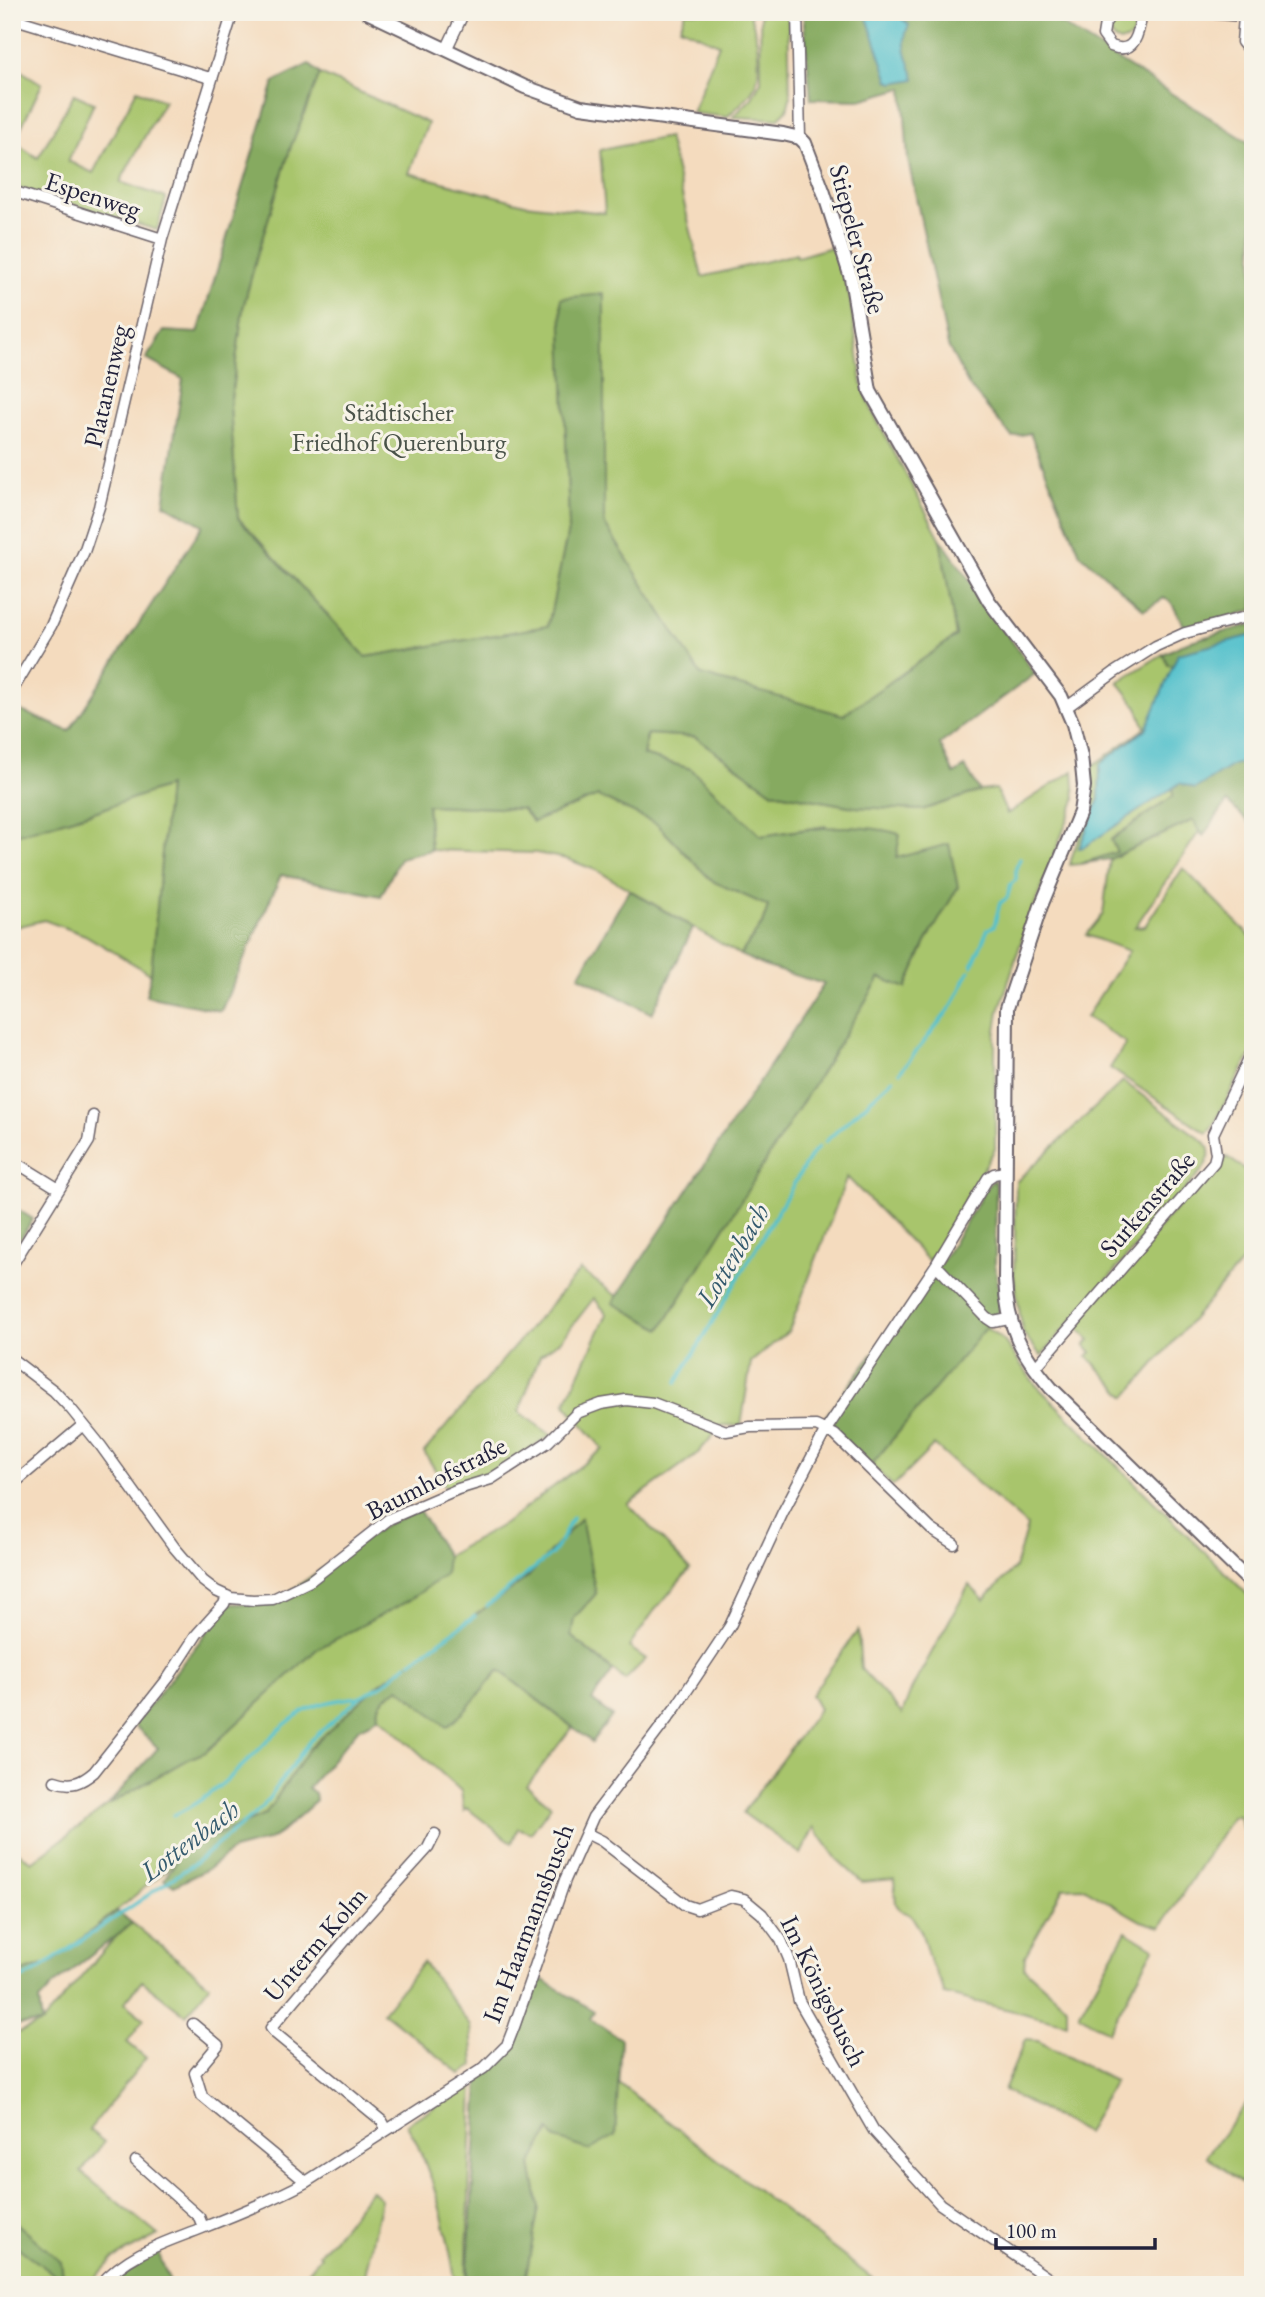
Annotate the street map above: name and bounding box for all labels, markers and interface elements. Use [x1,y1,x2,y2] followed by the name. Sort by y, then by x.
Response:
[822,161,894,317] street label: Stiepeler Straße
[41,164,146,227] street label: Espenweg
[75,321,137,451] street label: Platanenweg
[292,395,507,459] park label: Städtischer Friedhof Querenburg
[1092,1144,1202,1264] street label: Surkenstraße
[686,1196,777,1315] water label: Lottenbach
[360,1428,512,1528] street label: Baumhofstraße
[131,1791,246,1890] water label: Lottenbach
[474,1819,582,2027] street label: Im Haarmannsbusch
[256,1879,374,2009] street label: Unterm Kolm
[773,1910,875,2072] street label: Im Königsbusch
[996,2206,1155,2250] scale bar
[1006,2217,1057,2244] text: 100 m

